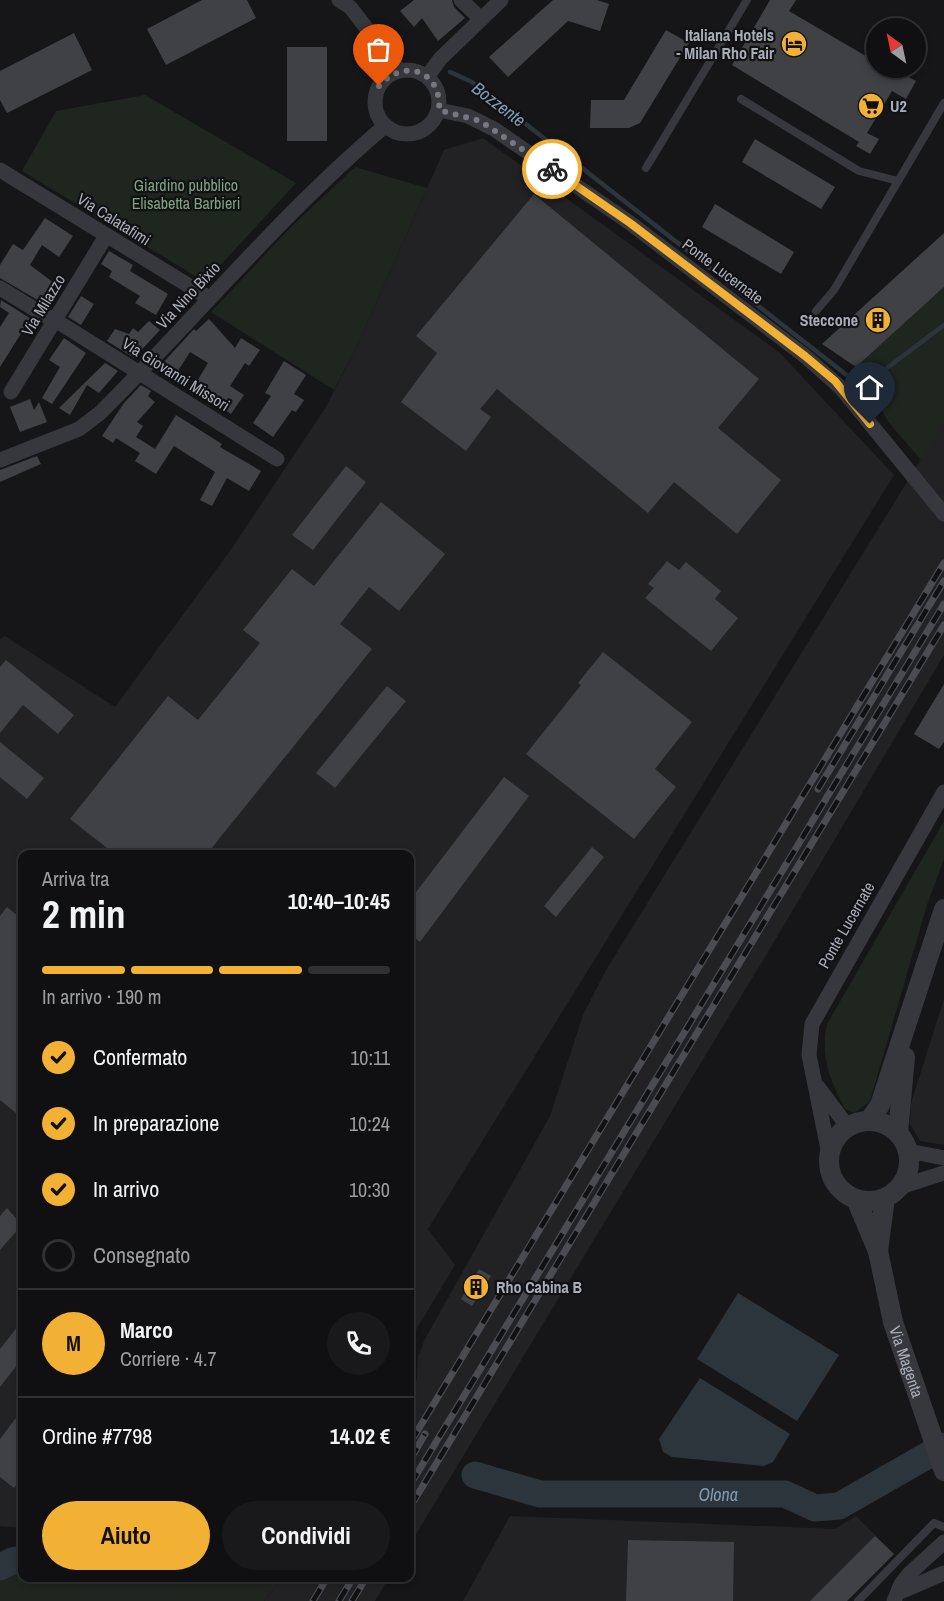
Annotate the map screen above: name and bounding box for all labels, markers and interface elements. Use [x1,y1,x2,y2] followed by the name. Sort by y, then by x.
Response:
[866,18,926,78] north arrow
[866,18,926,78] map controls
[353,24,404,86] pin
[676,24,775,64] place label: Italiana Hotels - Milan Rho Fair
[779,29,809,59] hotel icon: Italiana Hotels - Milan Rho Fair
[362,33,395,66] icon: bag
[467,75,531,133] water label: Bozzente
[856,91,886,121] supermarket icon: U2
[890,95,907,117] place label: U2
[522,139,582,199] courier
[536,153,569,186] icon: bike
[132,174,240,214] park label: Giardino pubblico Elisabetta Barbieri
[73,188,155,250] street label: Via Calatafimi
[678,233,768,309] street label: Ponte Lucernate
[151,257,225,333] street label: Via Nino Bixio
[16,270,70,340] street label: Via Milazzo
[863,305,893,335] building icon: Steccone
[800,309,858,331] place label: Steccone
[118,332,234,416] street label: Via Giovanni Missori
[844,362,895,424] pin
[853,371,886,404] icon: home
[42,865,109,892] text: Arriva tra
[812,878,880,972] street label: Ponte Lucernate
[288,886,390,916] text: 10:40–10:45
[42,888,126,940] text: 2 min
[42,983,161,1010] text: In arrivo · 190 m
[42,1041,75,1074] icon: check
[93,1042,187,1072] text: Confermato
[350,1044,390,1071] text: 10:11
[42,1107,75,1140] icon: check
[93,1108,219,1138] text: In preparazione
[349,1110,390,1137] text: 10:24
[42,1173,75,1206] icon: check
[93,1174,159,1204] text: In arrivo
[349,1176,390,1203] text: 10:30
[93,1240,190,1270] text: Consegnato
[461,1272,491,1302] building icon: Rho Cabina B
[496,1276,582,1298] place label: Rho Cabina B
[327,1312,390,1375] button: phone
[120,1315,173,1345] text: Marco
[884,1323,929,1401] street label: Via Magenta
[66,1328,81,1358] text: M
[120,1345,217,1372] text: Corriere · 4.7
[42,1421,152,1451] text: Ordine #7798
[330,1421,390,1451] text: 14.02 €
[699,1482,738,1507] water label: Olona
[42,1501,210,1570] button: Aiuto
[222,1501,390,1570] button: Condividi

